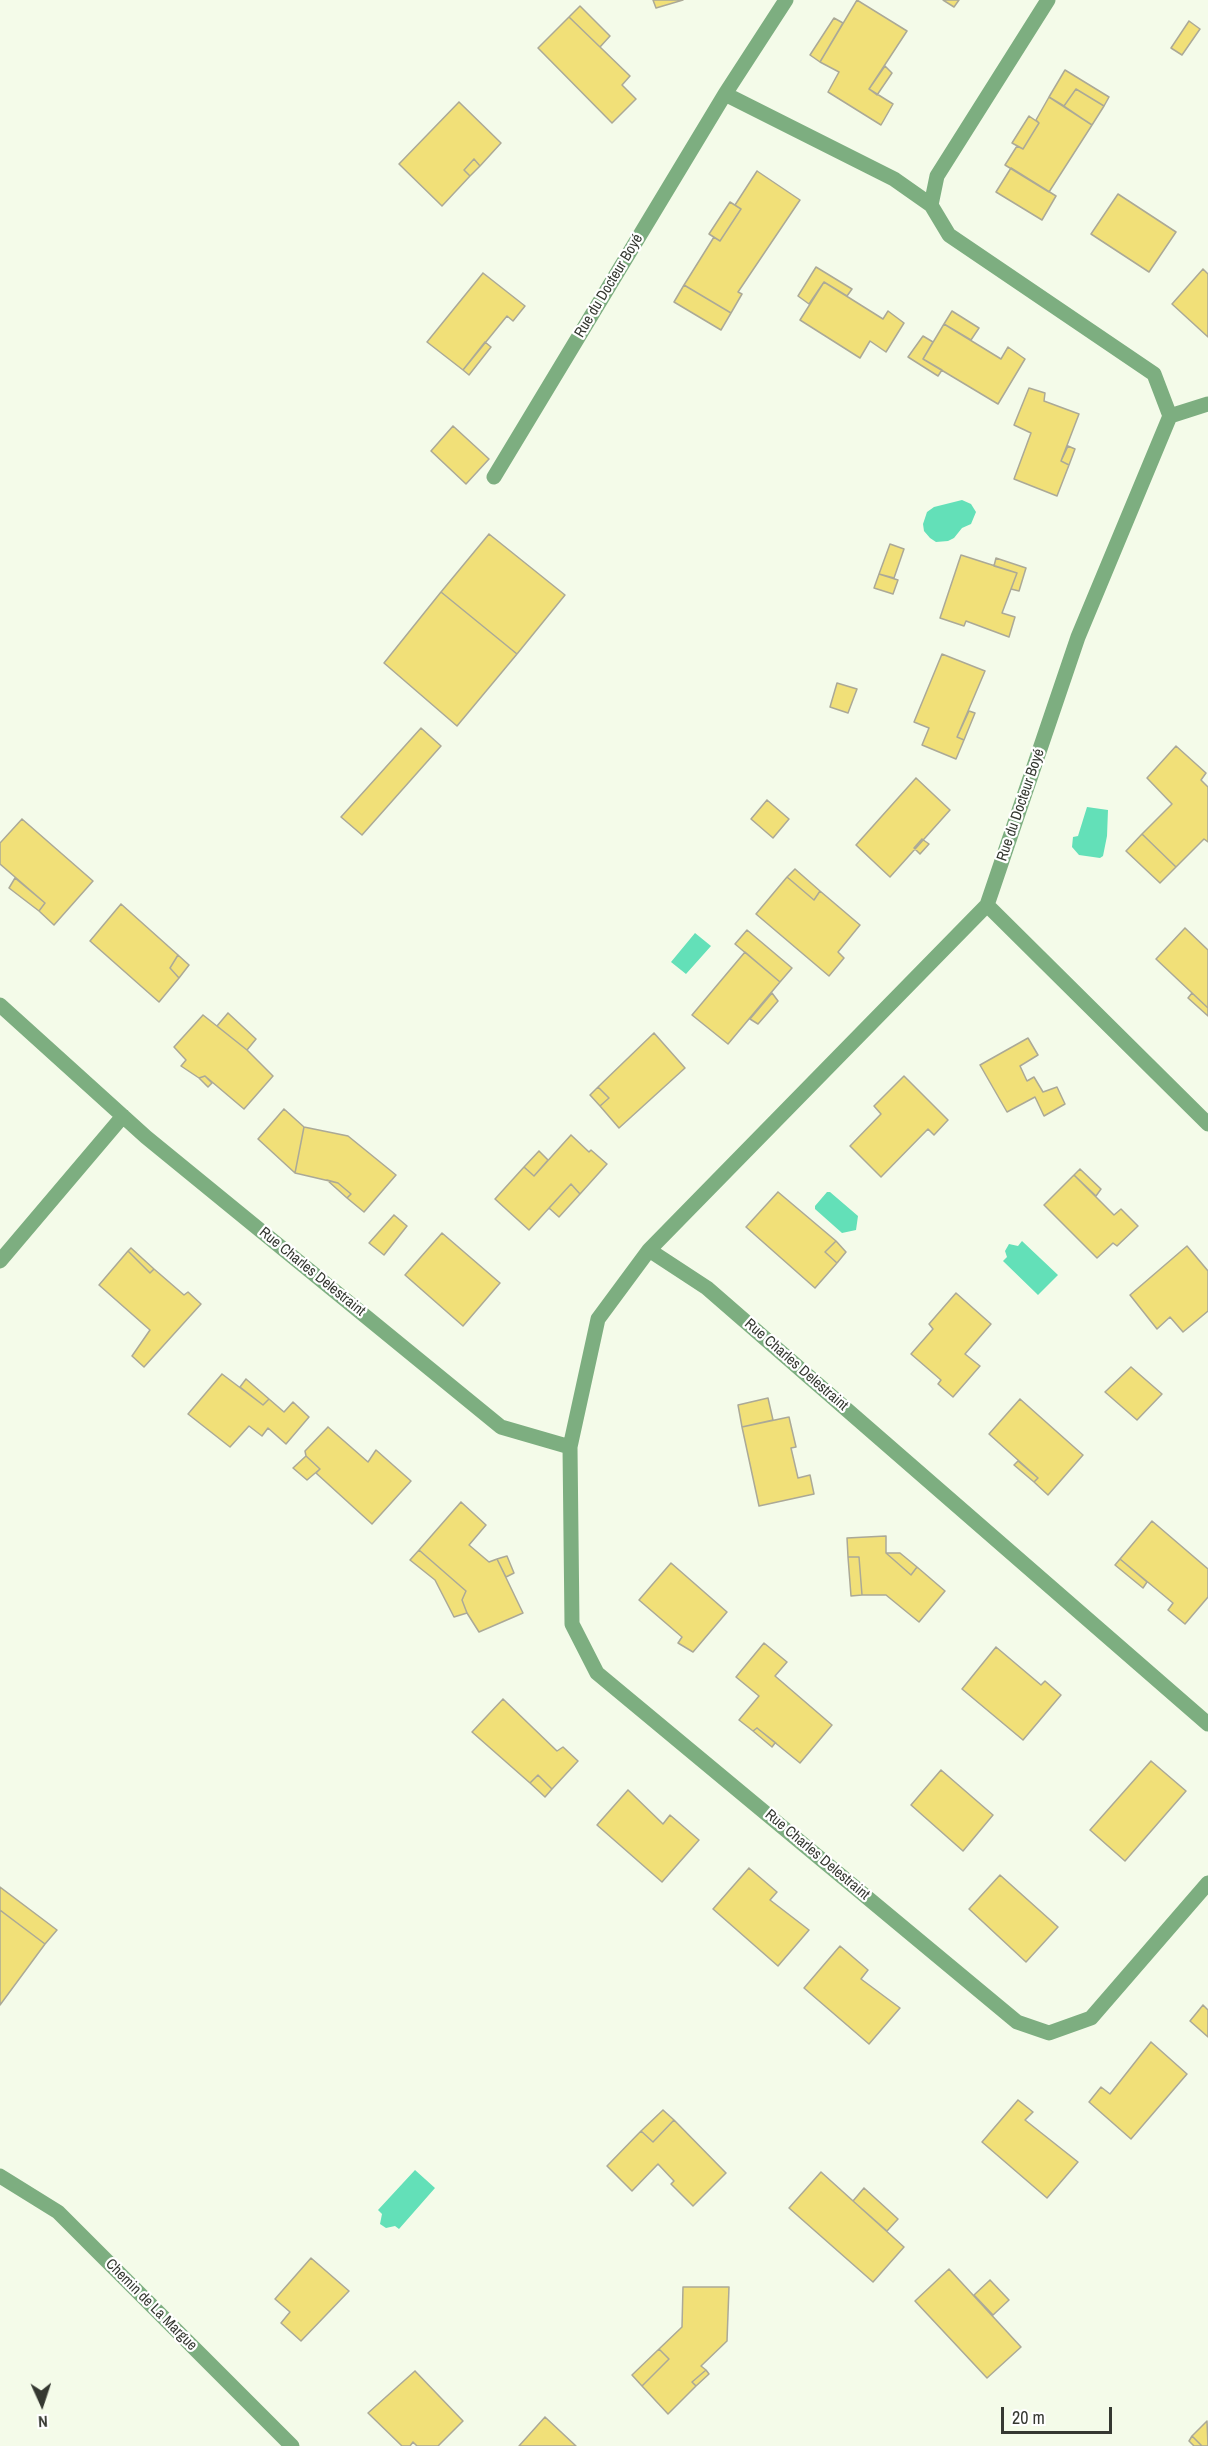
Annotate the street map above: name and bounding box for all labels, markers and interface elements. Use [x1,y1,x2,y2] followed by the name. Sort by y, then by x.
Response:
[571,231,647,341] street label: Rue du Docteur Boyé
[993,746,1049,864] street label: Rue du Docteur Boyé
[255,1224,369,1320] street label: Rue Charles Delestraint
[741,1315,851,1415] street label: Rue Charles Delestraint
[761,1806,873,1904] street label: Rue Charles Delestraint
[101,2255,201,2355] street label: Chemin de La Margue
[12,2374,72,2434] north arrow
[1004,2395,1115,2433] scale bar
[1012,2405,1045,2430] text: 20 m
[38,2411,48,2433] text: N

